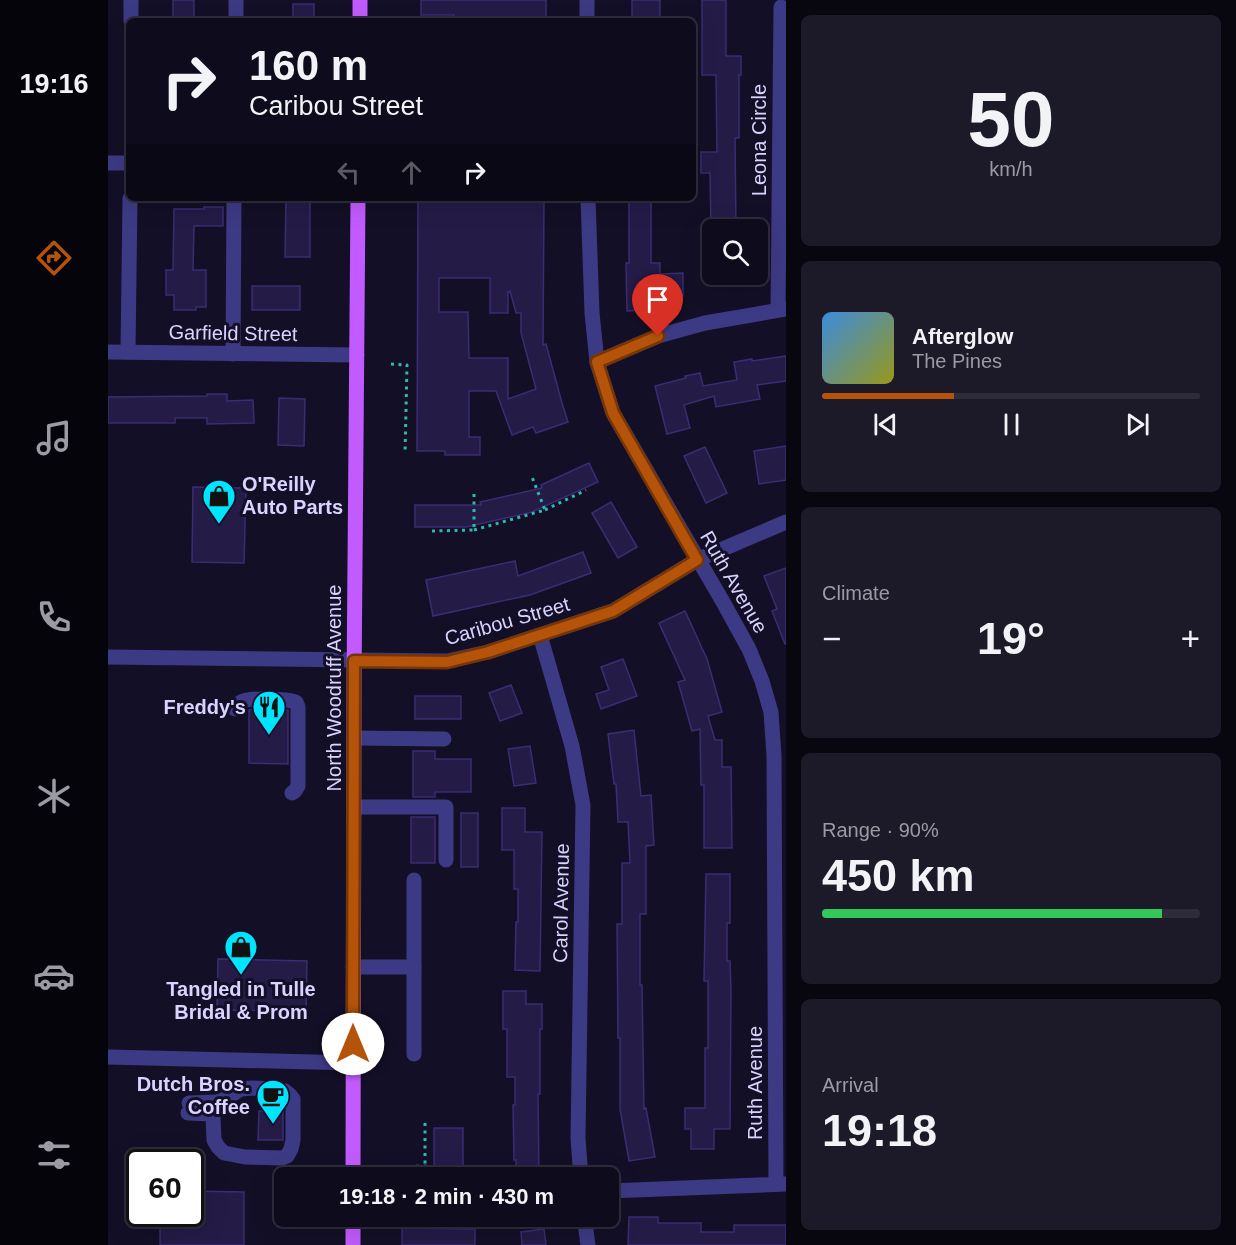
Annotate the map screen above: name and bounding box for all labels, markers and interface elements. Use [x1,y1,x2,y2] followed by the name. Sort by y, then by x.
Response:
[150,42,228,120] icon: right
[249,42,368,89] text: 160 m
[19,69,89,99] text: 19:16
[968,75,1054,163] text: 50
[748,84,770,196] street label: Leona Circle
[249,91,423,121] text: Caribou Street
[332,156,365,189] icon: left
[395,156,428,189] icon: ahead
[458,156,491,189] icon: right
[989,158,1033,180] text: km/h
[702,219,768,285] map controls
[702,219,768,285] button: search
[33,237,75,279] icon: directions
[632,274,683,336] pin
[641,283,674,316] icon: arrive
[168,321,298,345] street label: Garfield Street
[912,324,1013,349] text: Afterglow
[912,350,1002,372] text: The Pines
[869,408,902,441] icon: previous
[995,408,1028,441] icon: pause
[1121,408,1154,441] icon: next
[33,417,75,459] icon: music
[242,473,343,518] place label: O'Reilly Auto Parts
[201,478,237,525] shop icon: O'Reilly Auto Parts
[696,527,772,637] street label: Ruth Avenue
[822,582,890,604] text: Climate
[323,585,345,791] street label: North Woodruff Avenue
[442,593,572,649] street label: Caribou Street
[33,596,75,638] icon: phone
[977,613,1045,664] text: 19°
[822,620,841,657] text: −
[1181,620,1200,657] text: +
[251,689,287,736] restaurant icon: Freddy's
[163,696,246,718] place label: Freddy's
[33,775,75,817] icon: climate
[822,819,939,841] text: Range · 90%
[549,843,573,963] street label: Carol Avenue
[822,850,975,901] text: 450 km
[223,929,259,976] shop icon: Tangled in Tulle Bridal & Prom
[33,955,75,997] icon: car
[166,978,316,1023] place label: Tangled in Tulle Bridal & Prom
[321,1012,385,1076] position arrow
[744,1026,766,1140] street label: Ruth Avenue
[137,1073,250,1118] place label: Dutch Bros. Coffee
[822,1074,879,1096] text: Arrival
[255,1078,291,1125] cafe icon: Dutch Bros. Coffee
[822,1105,937,1156] text: 19:18
[33,1134,75,1176] icon: filters
[126,1149,204,1227] speed limit sign: 60
[339,1184,554,1209] text: 19:18 · 2 min · 430 m

